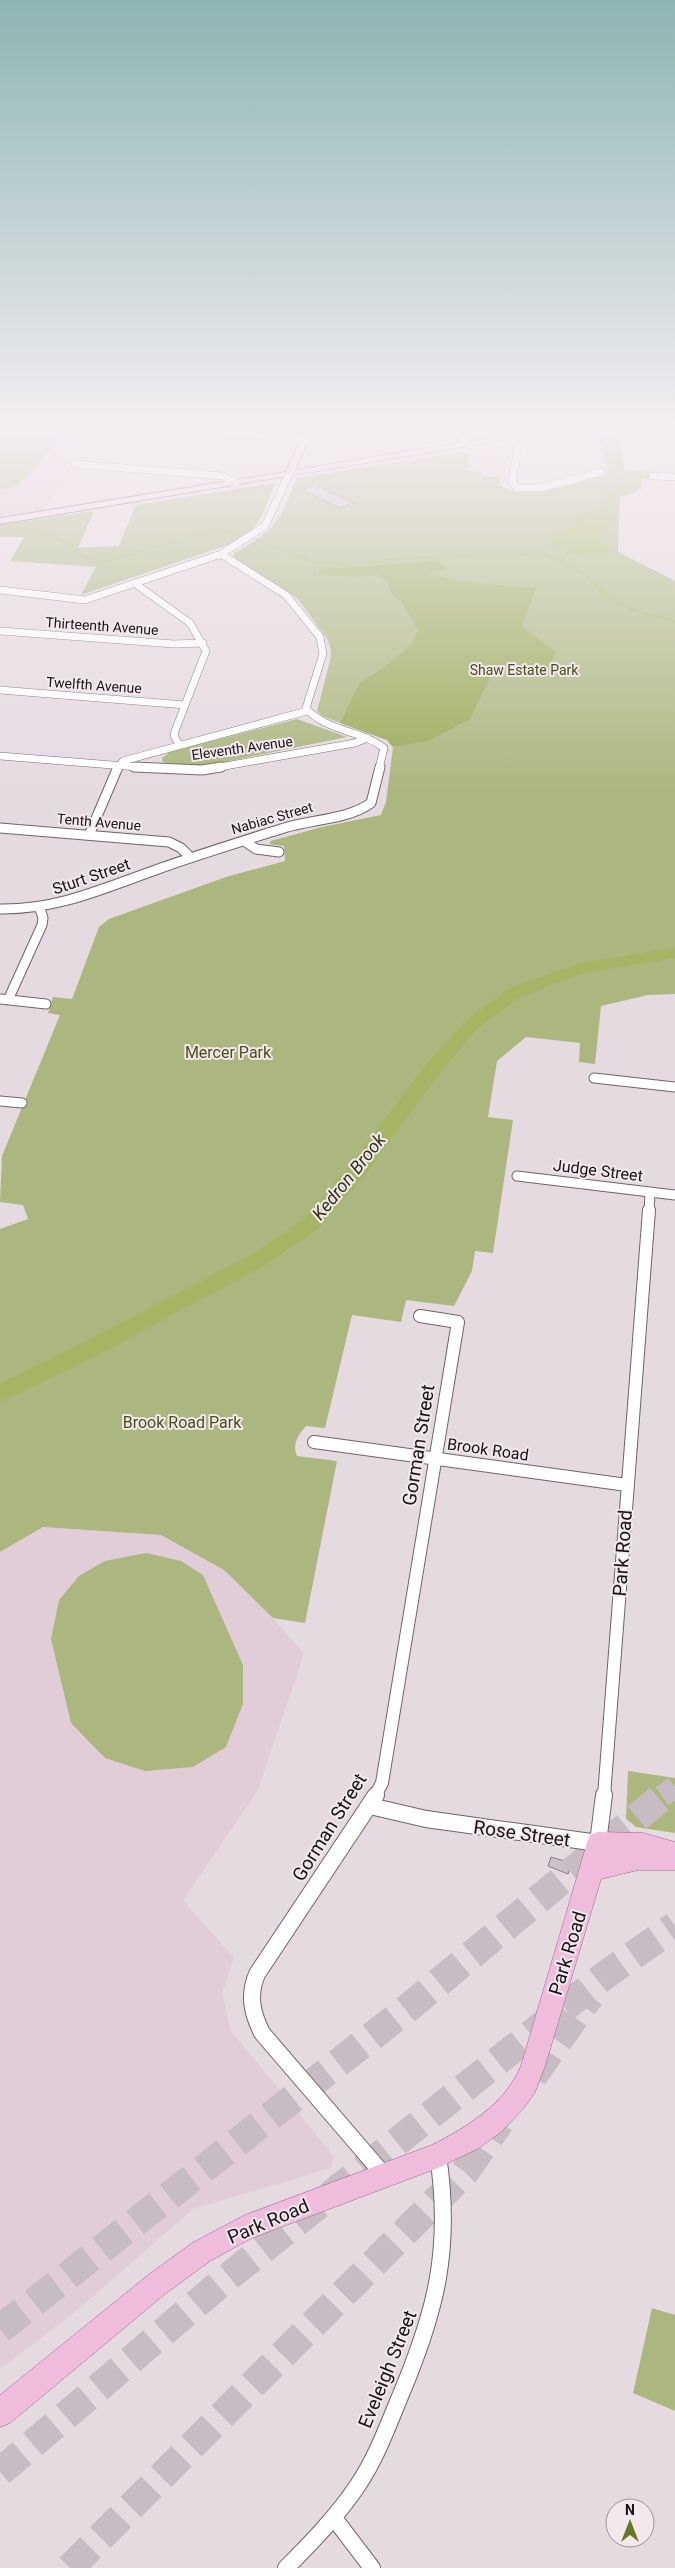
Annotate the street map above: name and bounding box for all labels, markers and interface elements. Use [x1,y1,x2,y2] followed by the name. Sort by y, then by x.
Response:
[45,614,159,638] street label: Thirteenth Avenue
[470,662,579,678] park label: Shaw Estate Park
[46,674,142,696] street label: Twelfth Avenue
[190,733,294,763] street label: Eleventh Avenue
[229,799,315,837] street label: Nabiac Street
[56,810,142,834] street label: Tenth Avenue
[50,854,132,899] street label: Sturt Street
[185,1043,272,1062] park label: Mercer Park
[307,1128,391,1224] water label: Kedron Brook
[552,1156,644,1185] street label: Judge Street
[398,1383,439,1507] street label: Gorman Street
[123,1413,242,1432] park label: Brook Road Park
[446,1434,530,1465] street label: Brook Road
[608,1509,637,1597] street label: Park Road
[287,1769,372,1885] street label: Gorman Street
[472,1815,572,1852] street label: Rose Street
[544,1908,591,1998] street label: Park Road
[224,2194,313,2249] street label: Park Road
[353,2307,422,2431] street label: Eveleigh Street
[605,2498,655,2548] north arrow
[625,2502,635,2518] text: N

